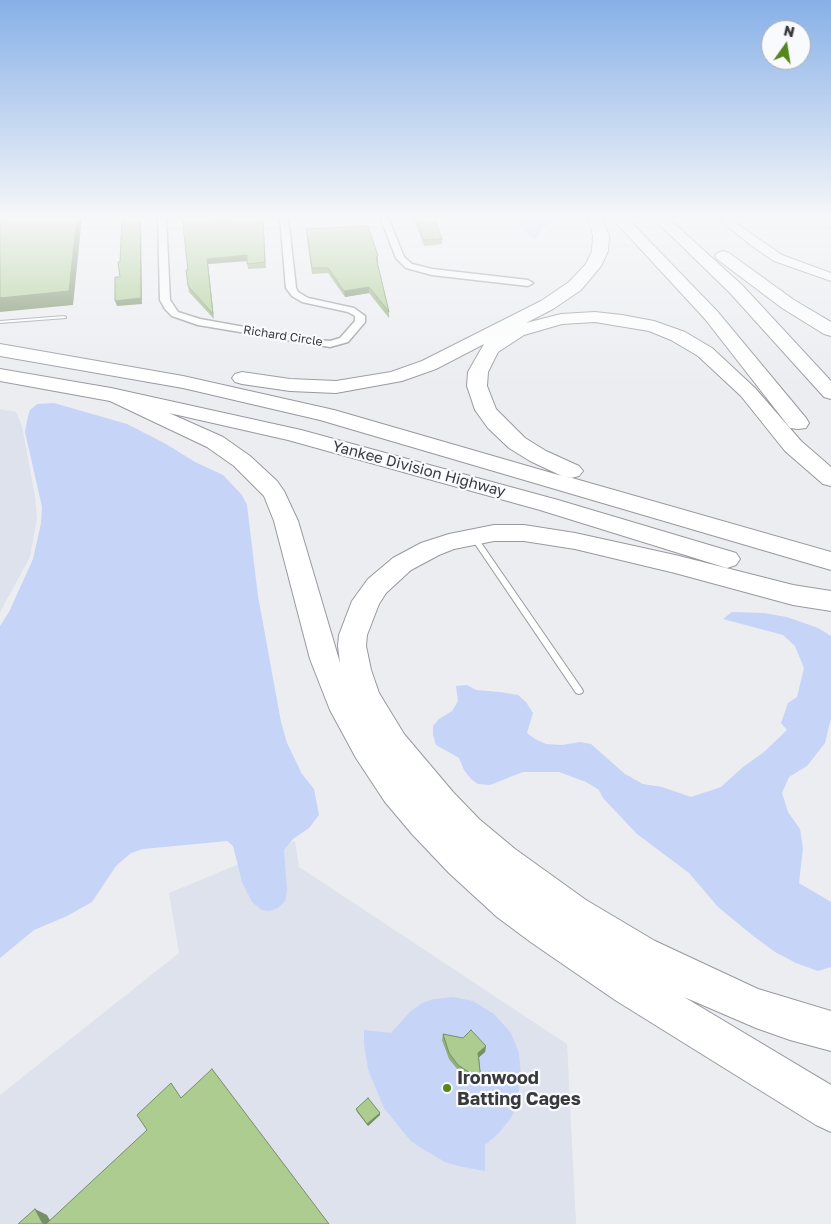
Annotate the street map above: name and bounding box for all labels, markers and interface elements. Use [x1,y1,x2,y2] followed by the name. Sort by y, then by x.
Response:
[761,20,811,70] north arrow
[782,21,796,40] text: N
[242,323,324,349] street label: Richard Circle
[330,437,508,501] street label: Yankee Division Highway
[457,1067,581,1110] place label: Ironwood Batting Cages
[441,1082,453,1094] marker: Ironwood Batting Cages

